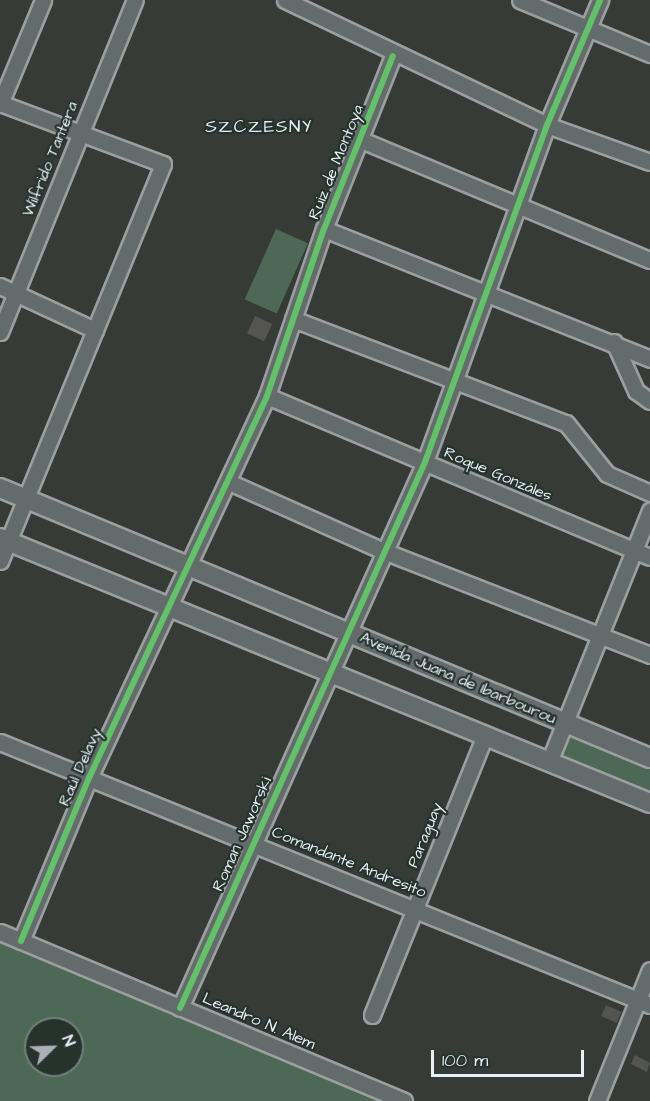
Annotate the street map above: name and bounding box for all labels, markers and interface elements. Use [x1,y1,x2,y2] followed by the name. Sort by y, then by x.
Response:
[18,99,82,219] street label: Wilfrido Tantera
[304,102,368,222] street label: Ruiz de Montoya
[205,116,313,138] district label: SZCZESNY
[441,443,555,505] street label: Roque Gonzáles
[357,628,559,728] street label: Avenida Juana de Ibarbourou
[54,725,106,809] street label: Raúl Delavy
[208,774,276,894] street label: Roman Jaworski
[403,800,447,870] street label: Paraguay
[269,822,429,902] street label: Comandante Andresito
[200,989,318,1053] street label: Leandro N. Alem
[24,1017,84,1077] north arrow
[57,1032,81,1050] text: N
[434,1038,587,1076] scale bar
[442,1048,488,1073] text: 100 m

